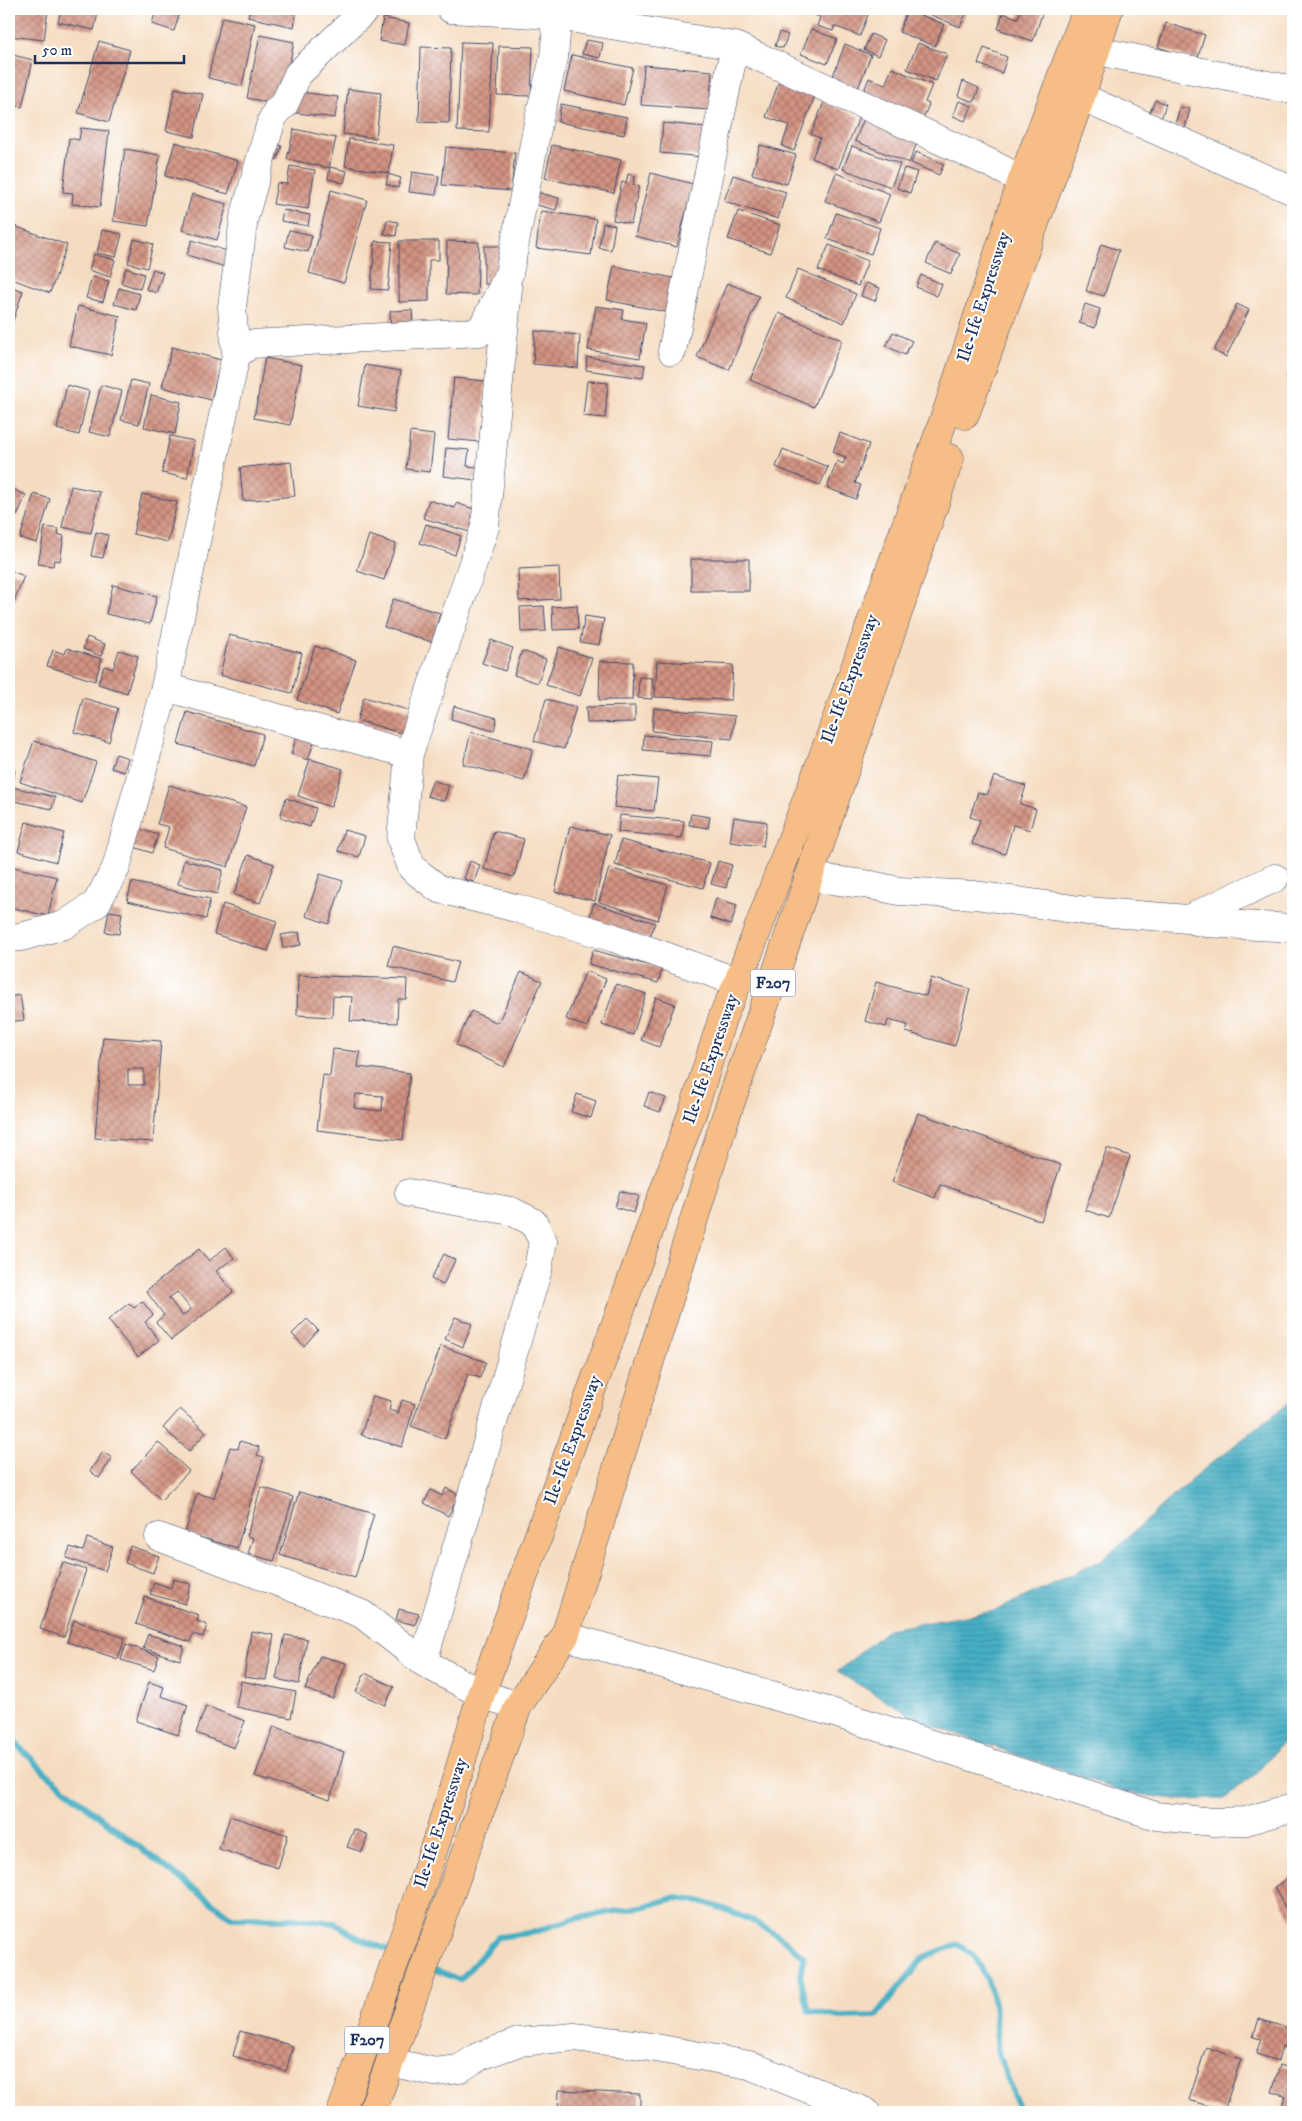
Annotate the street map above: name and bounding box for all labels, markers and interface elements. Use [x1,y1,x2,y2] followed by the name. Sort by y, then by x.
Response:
[35,32,184,64] scale bar
[42,41,72,60] text: 50 m
[952,228,1016,365] street label: Ile-Ife Expressway
[816,611,884,747] street label: Ile-Ife Expressway
[750,970,796,996] road number: F207
[678,991,744,1127] street label: Ile-Ife Expressway
[539,1372,607,1508] street label: Ile-Ife Expressway
[409,1754,473,1891] street label: Ile-Ife Expressway
[344,2026,390,2054] road number: F207

